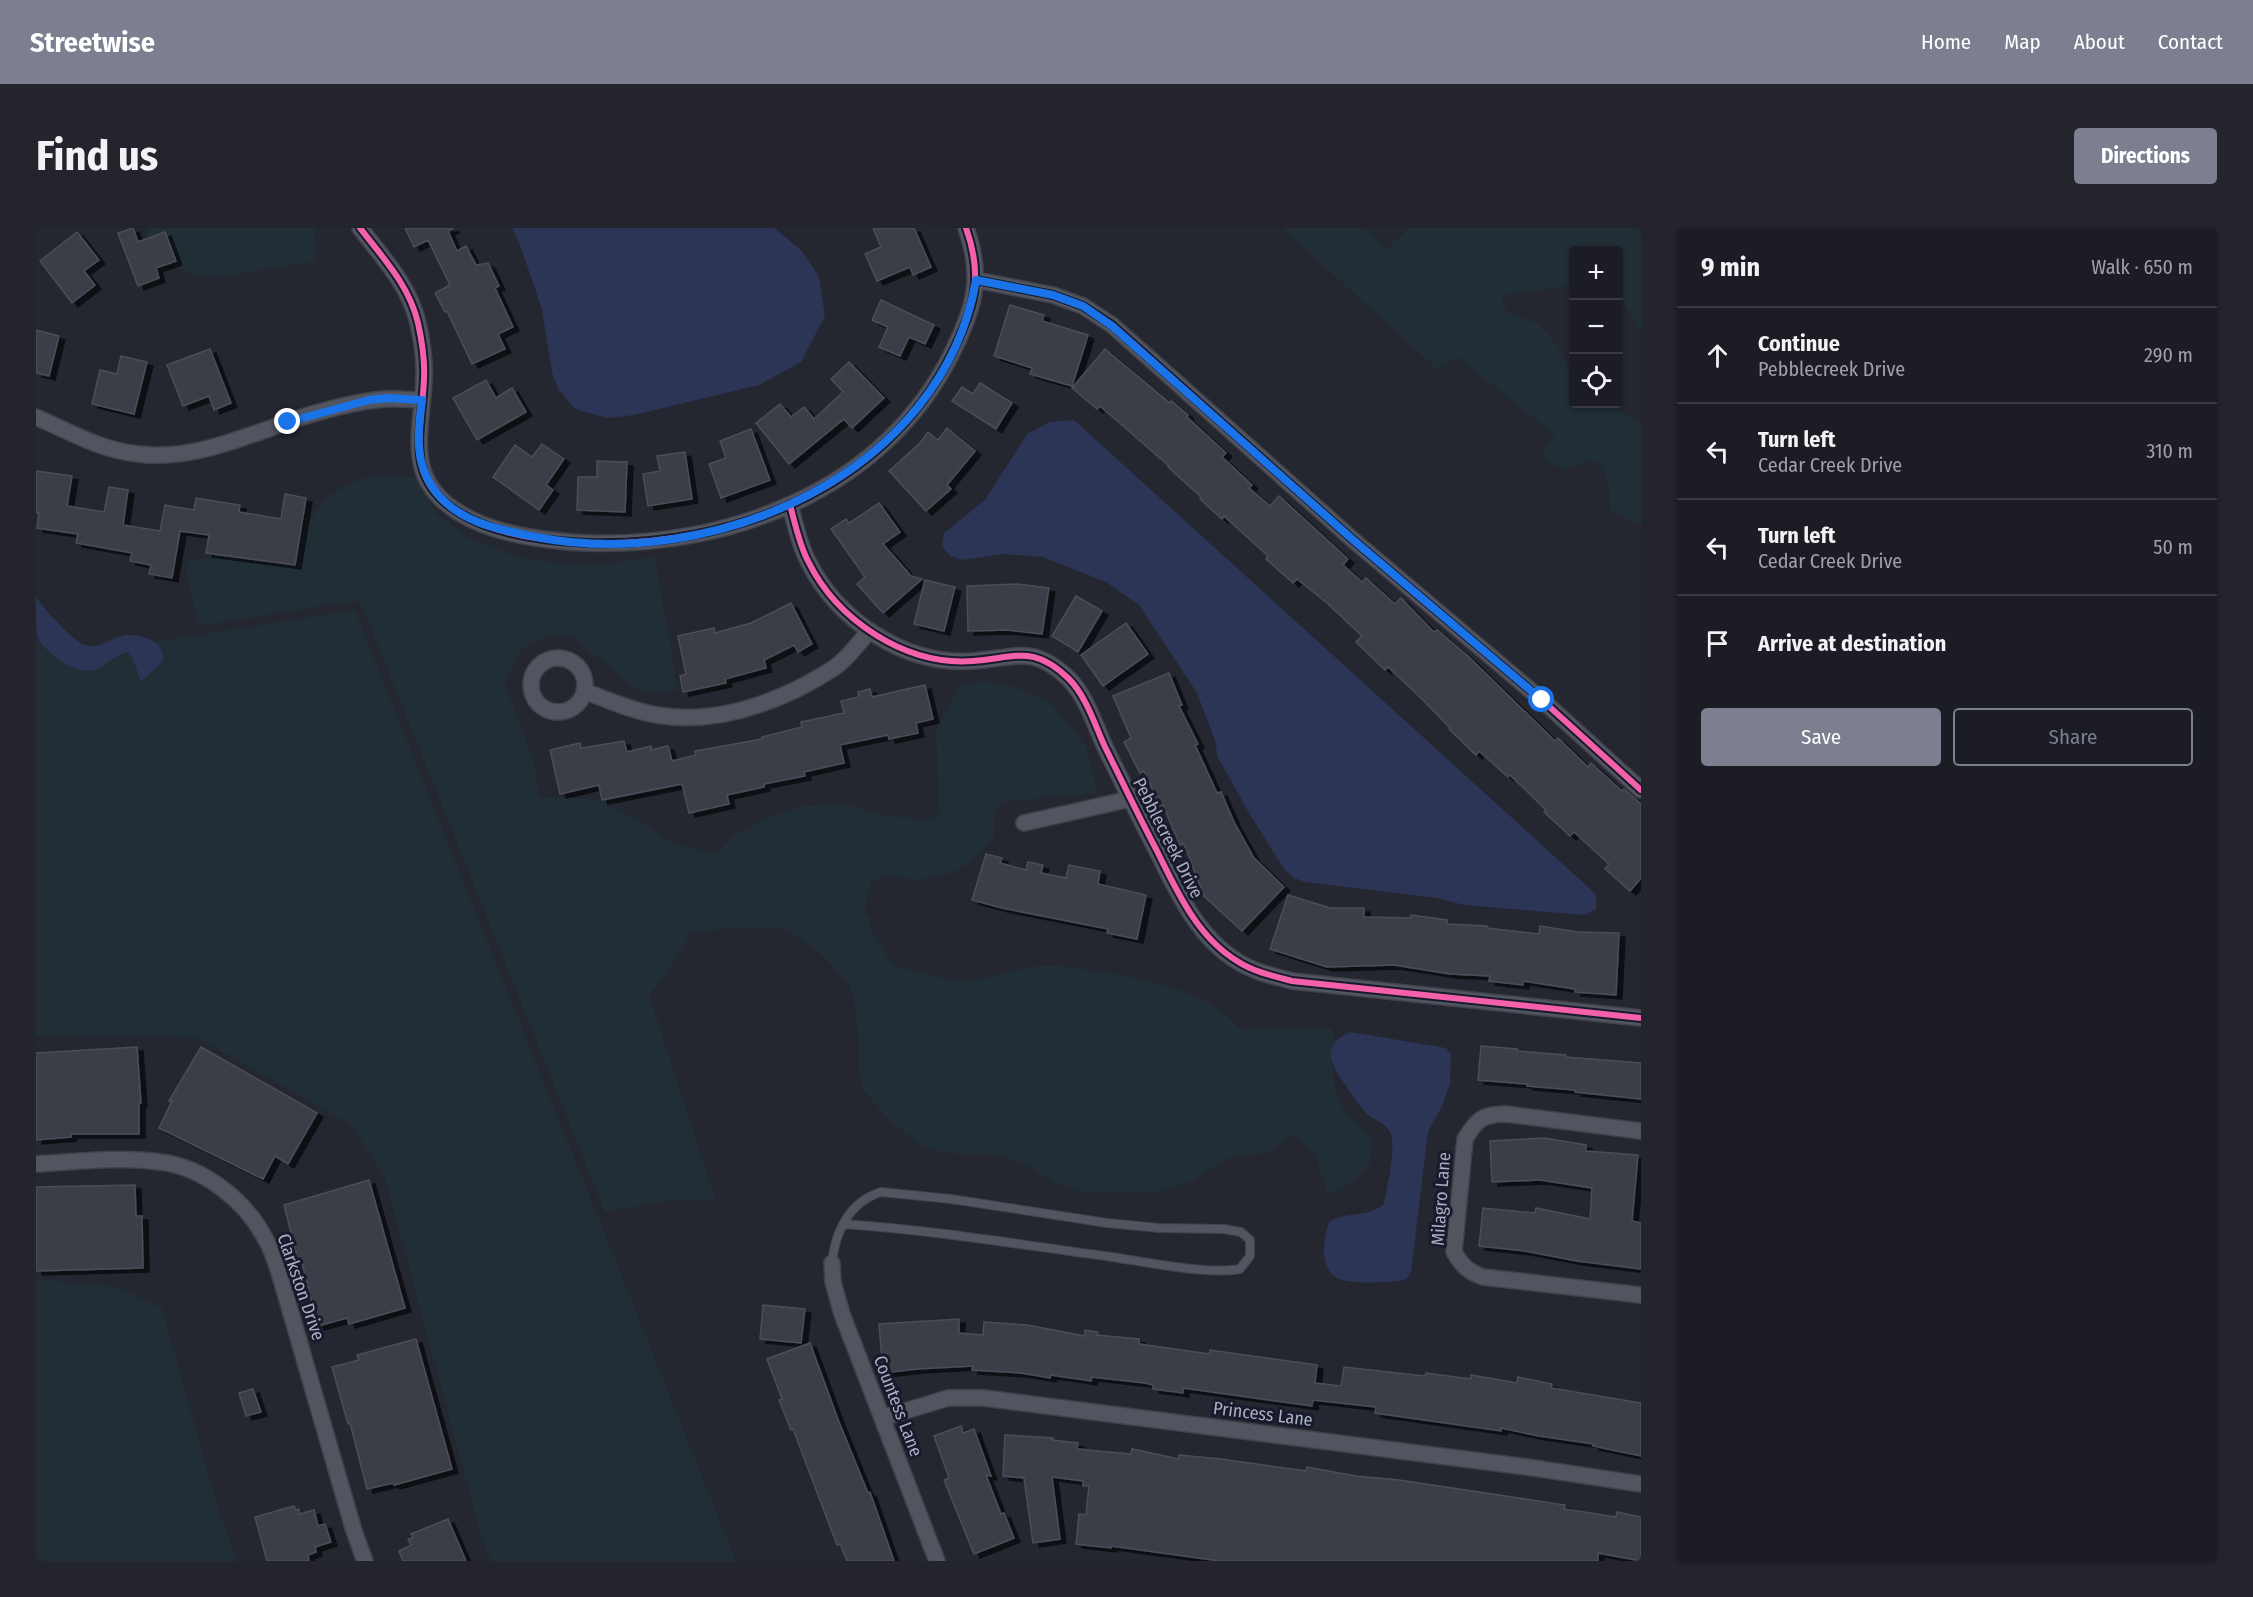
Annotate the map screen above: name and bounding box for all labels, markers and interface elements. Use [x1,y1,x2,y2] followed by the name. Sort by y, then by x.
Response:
[30,26,155,59] text: Streetwise
[1921,29,1971,55] text: Home
[2004,29,2041,55] text: Map
[2074,29,2125,55] text: About
[2158,29,2223,55] text: Contact
[2074,128,2217,184] button: Directions
[36,131,158,181] text: Find us
[1569,246,1623,408] map controls
[1569,246,1623,300] button: +
[1701,252,1760,283] text: 9 min
[2091,255,2193,279] text: Walk · 650 m
[1569,300,1623,354] button: −
[1758,330,1840,357] text: Continue
[1701,339,1734,372] icon: ahead
[2144,343,2193,367] text: 290 m
[1569,354,1623,408] button: locate
[1758,357,1905,381] text: Pebblecreek Drive
[274,408,300,434] route end
[1758,426,1836,453] text: Turn left
[1701,435,1734,468] icon: left
[2146,439,2193,463] text: 310 m
[1758,453,1902,477] text: Cedar Creek Drive
[1758,522,1836,549] text: Turn left
[1701,531,1734,564] icon: left
[2153,535,2193,559] text: 50 m
[1758,549,1902,573] text: Cedar Creek Drive
[1701,627,1734,660] icon: arrive
[1758,630,1946,657] text: Arrive at destination
[1528,686,1554,712] route start
[1701,708,1941,766] button: Save
[1953,708,2193,766] button: Share
[1128,774,1208,902] street label: Pebblecreek Drive
[1427,1151,1455,1246] street label: Milagro Lane
[272,1231,330,1343] street label: Clarkston Drive
[869,1353,927,1460] street label: Countess Lane
[1212,1397,1314,1431] street label: Princess Lane

